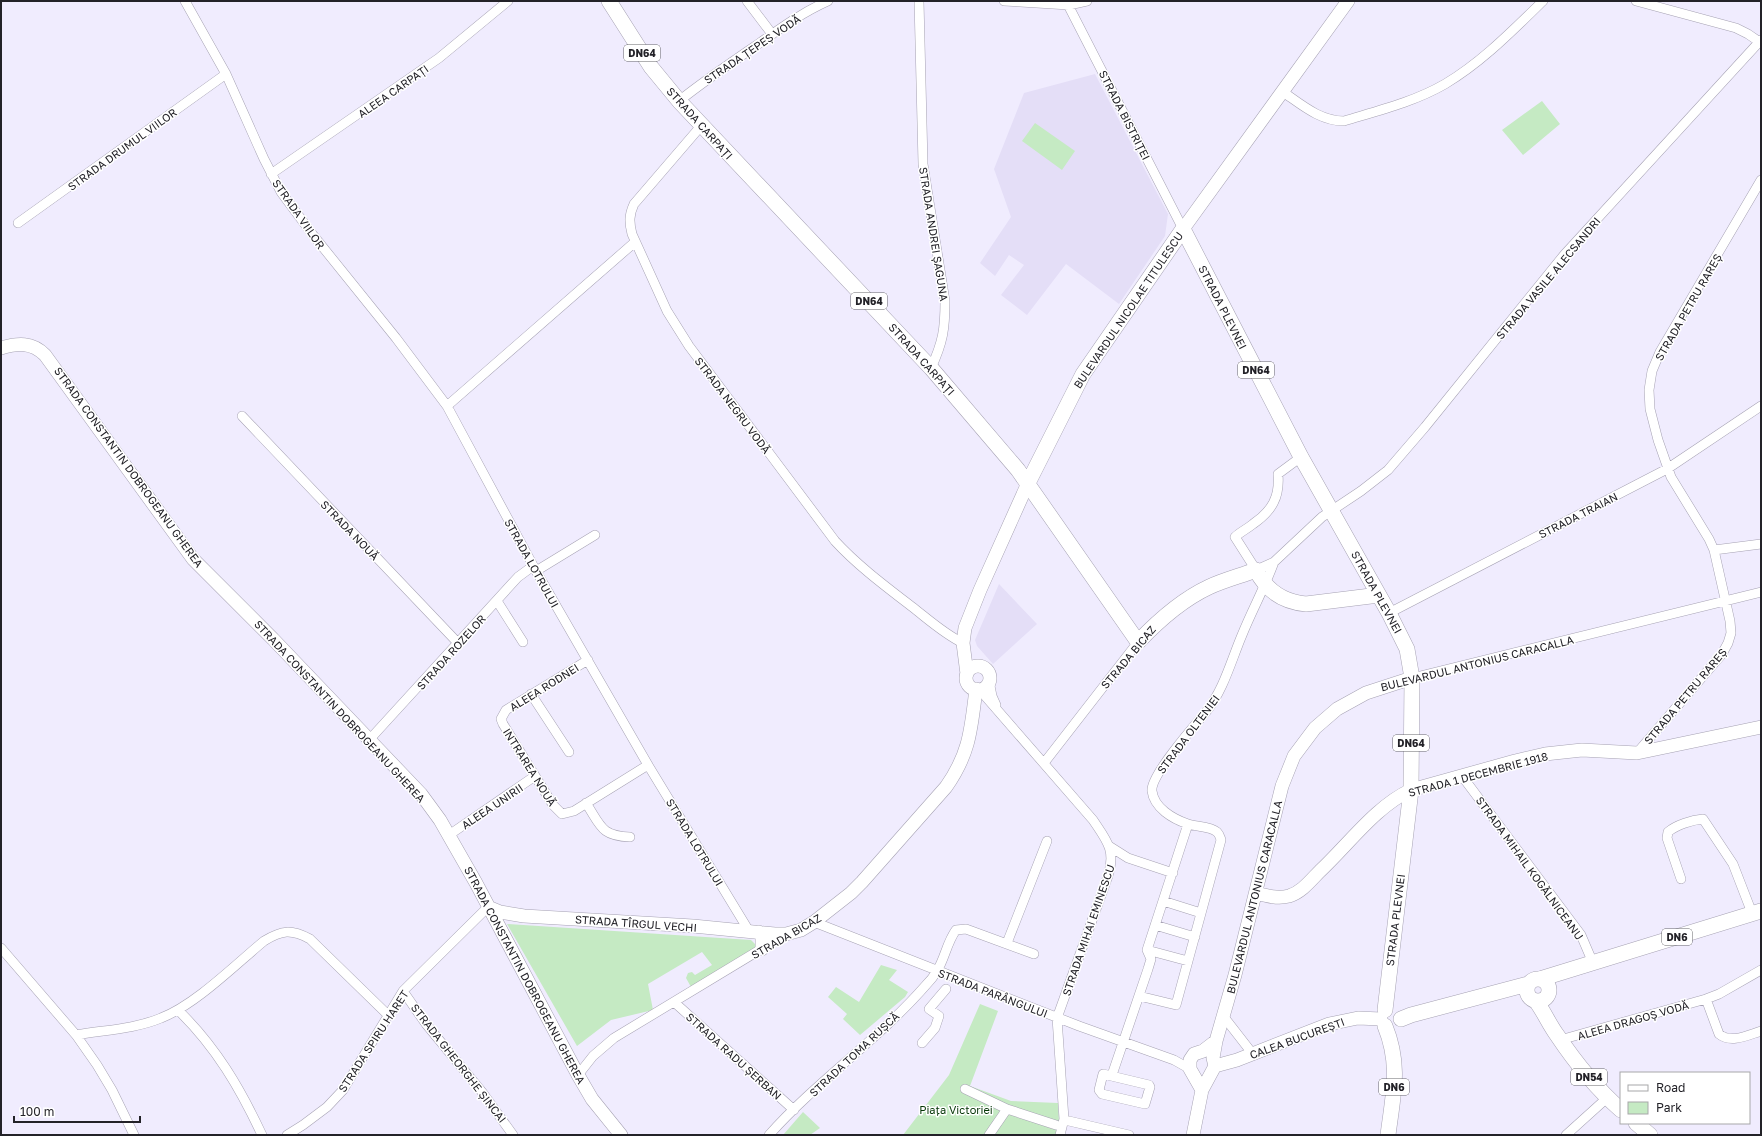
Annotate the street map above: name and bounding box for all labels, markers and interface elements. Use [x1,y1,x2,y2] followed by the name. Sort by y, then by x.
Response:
[701,12,804,87] street label: STRADA ȚEPEȘ VODĂ
[624,45,660,61] road number: DN64
[355,62,431,121] street label: ALEEA CARPAȚI
[1096,68,1153,162] street label: STRADA BISTRIȚEI
[664,84,736,162] street label: STRADA CARPAȚI
[65,105,179,193] street label: STRADA DRUMUL VIILOR
[916,166,951,303] street label: STRADA ANDREI ȘAGUNA
[270,177,328,251] street label: STRADA VIILOR
[1493,214,1603,342] street label: STRADA VASILE ALECSANDRI
[1071,229,1185,391] street label: BULEVARDUL NICOLAE TITULESCU
[1652,251,1725,363] street label: STRADA PETRU RAREȘ
[1196,263,1250,351] street label: STRADA PLEVNEI
[851,293,887,309] road number: DN64
[886,320,958,398] street label: STRADA CARPAȚI
[693,354,774,456] street label: STRADA NEGRU VODĂ
[1238,362,1274,378] road number: DN64
[52,364,206,570] street label: STRADA CONSTANTIN DOBROGEANU GHEREA
[1536,489,1620,541] street label: STRADA TRAIAN
[318,498,382,563] street label: STRADA NOUĂ
[502,516,562,610] street label: STRADA LOTRULUI
[1349,548,1405,636] street label: STRADA PLEVNEI
[414,612,488,692] street label: STRADA ROZELOR
[252,617,429,805] street label: STRADA CONSTANTIN DOBROGEANU GHEREA
[1098,623,1158,691] street label: STRADA BICAZ
[1379,633,1576,693] street label: BULEVARDUL ANTONIUS CARACALLA
[1641,645,1730,747] street label: STRADA PETRU RAREȘ
[507,661,581,713] street label: ALEEA RODNEI
[1154,692,1222,776] street label: STRADA OLTENIEI
[501,726,560,809] street label: INTRAREA NOUĂ
[1393,735,1429,751] road number: DN64
[1407,749,1550,799] street label: STRADA 1 DECEMBRIE 1918
[459,781,525,831] street label: ALEEA UNIRII
[1474,794,1586,942] street label: STRADA MIHAIL KOGĂLNICEANU
[664,796,726,888] street label: STRADA LOTRULUI
[1224,798,1284,995] street label: BULEVARDUL ANTONIUS CARACALLA
[1059,863,1117,997] street label: STRADA MIHAI EMINESCU
[462,864,588,1086] street label: STRADA CONSTANTIN DOBROGEANU GHEREA
[1383,873,1407,967] street label: STRADA PLEVNEI
[749,911,823,961] street label: STRADA BICAZ
[575,912,697,934] street label: STRADA TÎRGUL VECHI
[1662,929,1692,945] road number: DN6
[936,966,1050,1020] street label: STRADA PARÂNGULUI
[335,987,411,1094] street label: STRADA SPIRU HARET
[1576,998,1691,1043] street label: ALEEA DRAGOȘ VODĂ
[408,1001,509,1126] street label: STRADA GHEORGHE ȘINCAI
[807,1009,903,1100] street label: STRADA TOMA RUȘCĂ
[683,1010,784,1103] street label: STRADA RADU ȘERBAN
[1248,1015,1347,1062] street label: CALEA BUCUREȘTI
[1571,1069,1607,1085] road number: DN54
[1620,1072,1750,1124] legend
[1379,1079,1409,1095] road number: DN6
[1656,1080,1685,1095] text: Road
[14,1098,140,1124] scale bar
[1656,1100,1682,1115] text: Park
[919,1103,993,1117] park label: Piața Victoriei
[20,1104,54,1119] text: 100 m

